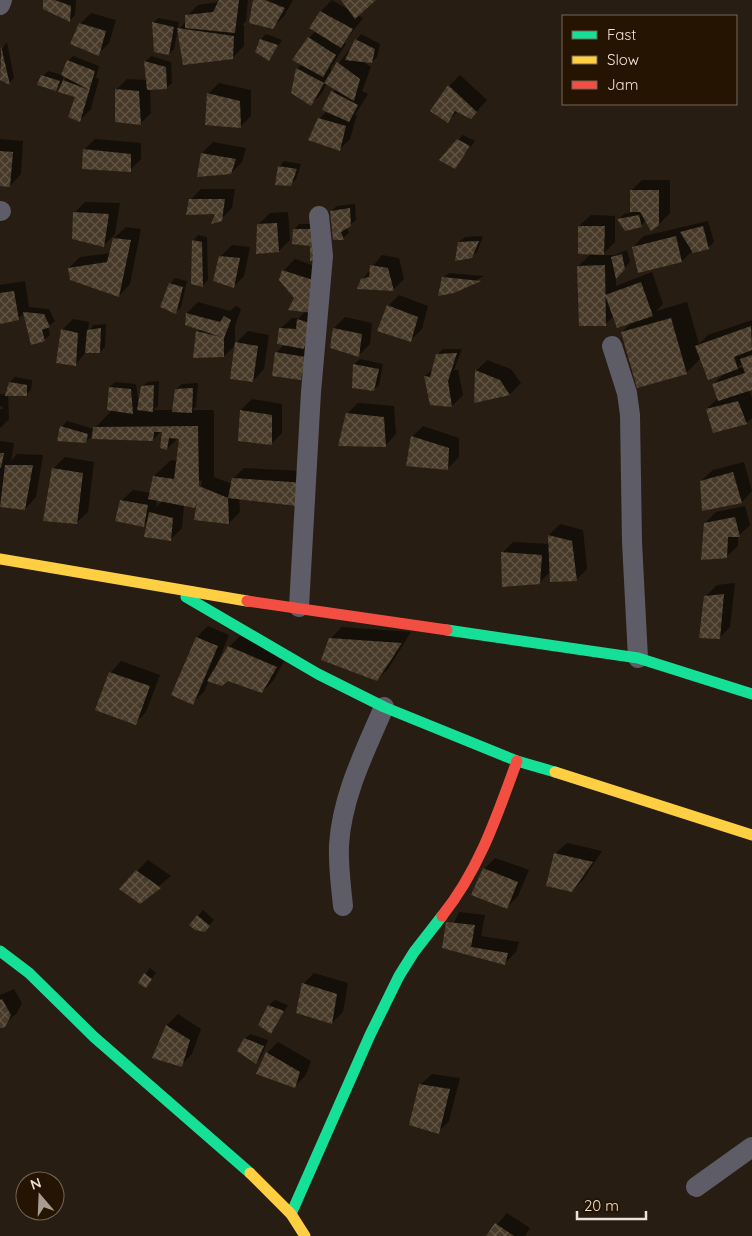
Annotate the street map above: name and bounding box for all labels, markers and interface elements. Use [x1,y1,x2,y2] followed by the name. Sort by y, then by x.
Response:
[562,15,737,105] legend
[607,25,636,44] text: Fast
[607,50,639,69] text: Slow
[607,75,638,94] text: Jam
[15,1171,65,1221] north arrow
[28,1174,44,1194] text: N
[577,1188,646,1220] scale bar
[584,1196,619,1215] text: 20 m

